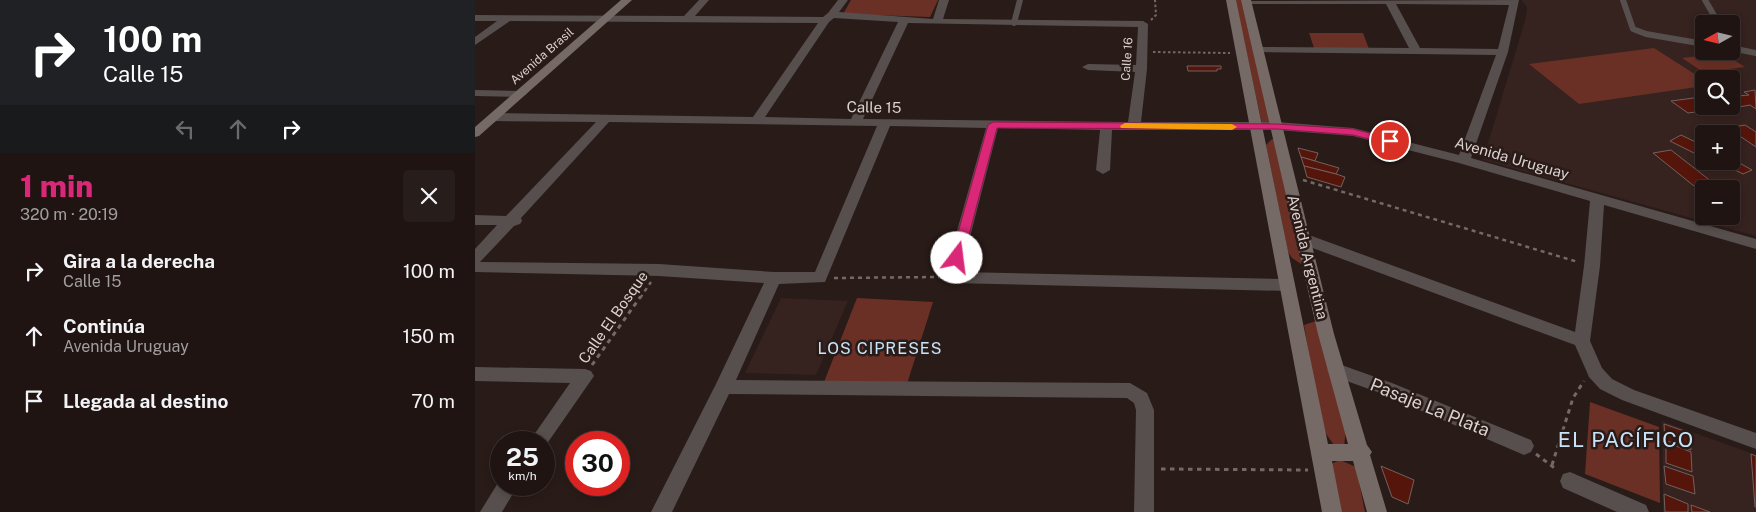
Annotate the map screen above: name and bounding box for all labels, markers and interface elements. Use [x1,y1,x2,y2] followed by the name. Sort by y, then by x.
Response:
[1695,15,1740,60] north arrow
[1695,15,1740,225] map controls
[103,19,202,60] text: 100 m
[20,20,85,85] icon: right
[508,25,577,87] street label: Avenida Brasil
[1118,37,1136,81] street label: Calle 16
[103,61,183,87] text: Calle 15
[1695,70,1740,115] button: search
[846,98,902,116] street label: Calle 15
[171,115,199,143] icon: left
[224,115,252,143] icon: ahead
[277,115,305,143] icon: right
[1369,120,1411,162] pin
[1695,125,1740,170] button: +
[1376,127,1404,155] icon: arrive
[1453,134,1571,182] street label: Avenida Uruguay
[20,168,93,204] text: 1 min
[403,170,455,222] button: close
[1695,180,1740,225] button: −
[1284,193,1332,321] street label: Avenida Argentina
[20,205,118,224] text: 320 m · 20:19
[930,231,982,283] position arrow
[63,250,215,272] text: Gira a la derecha
[20,257,48,285] icon: right
[403,260,455,282] text: 100 m
[575,268,651,366] street label: Calle El Bosque
[63,272,121,291] text: Calle 15
[63,315,145,337] text: Continúa
[20,322,48,350] icon: ahead
[402,325,455,347] text: 150 m
[63,337,189,356] text: Avenida Uruguay
[817,339,943,358] district label: LOS CIPRESES
[1367,373,1493,441] street label: Pasaje La Plata
[20,387,48,415] icon: arrive
[63,390,228,412] text: Llegada al destino
[411,390,455,412] text: 70 m
[1558,427,1694,452] district label: EL PACÍFICO
[565,431,630,496] speed limit sign: 30
[506,442,539,472] text: 25
[508,469,537,483] text: km/h

